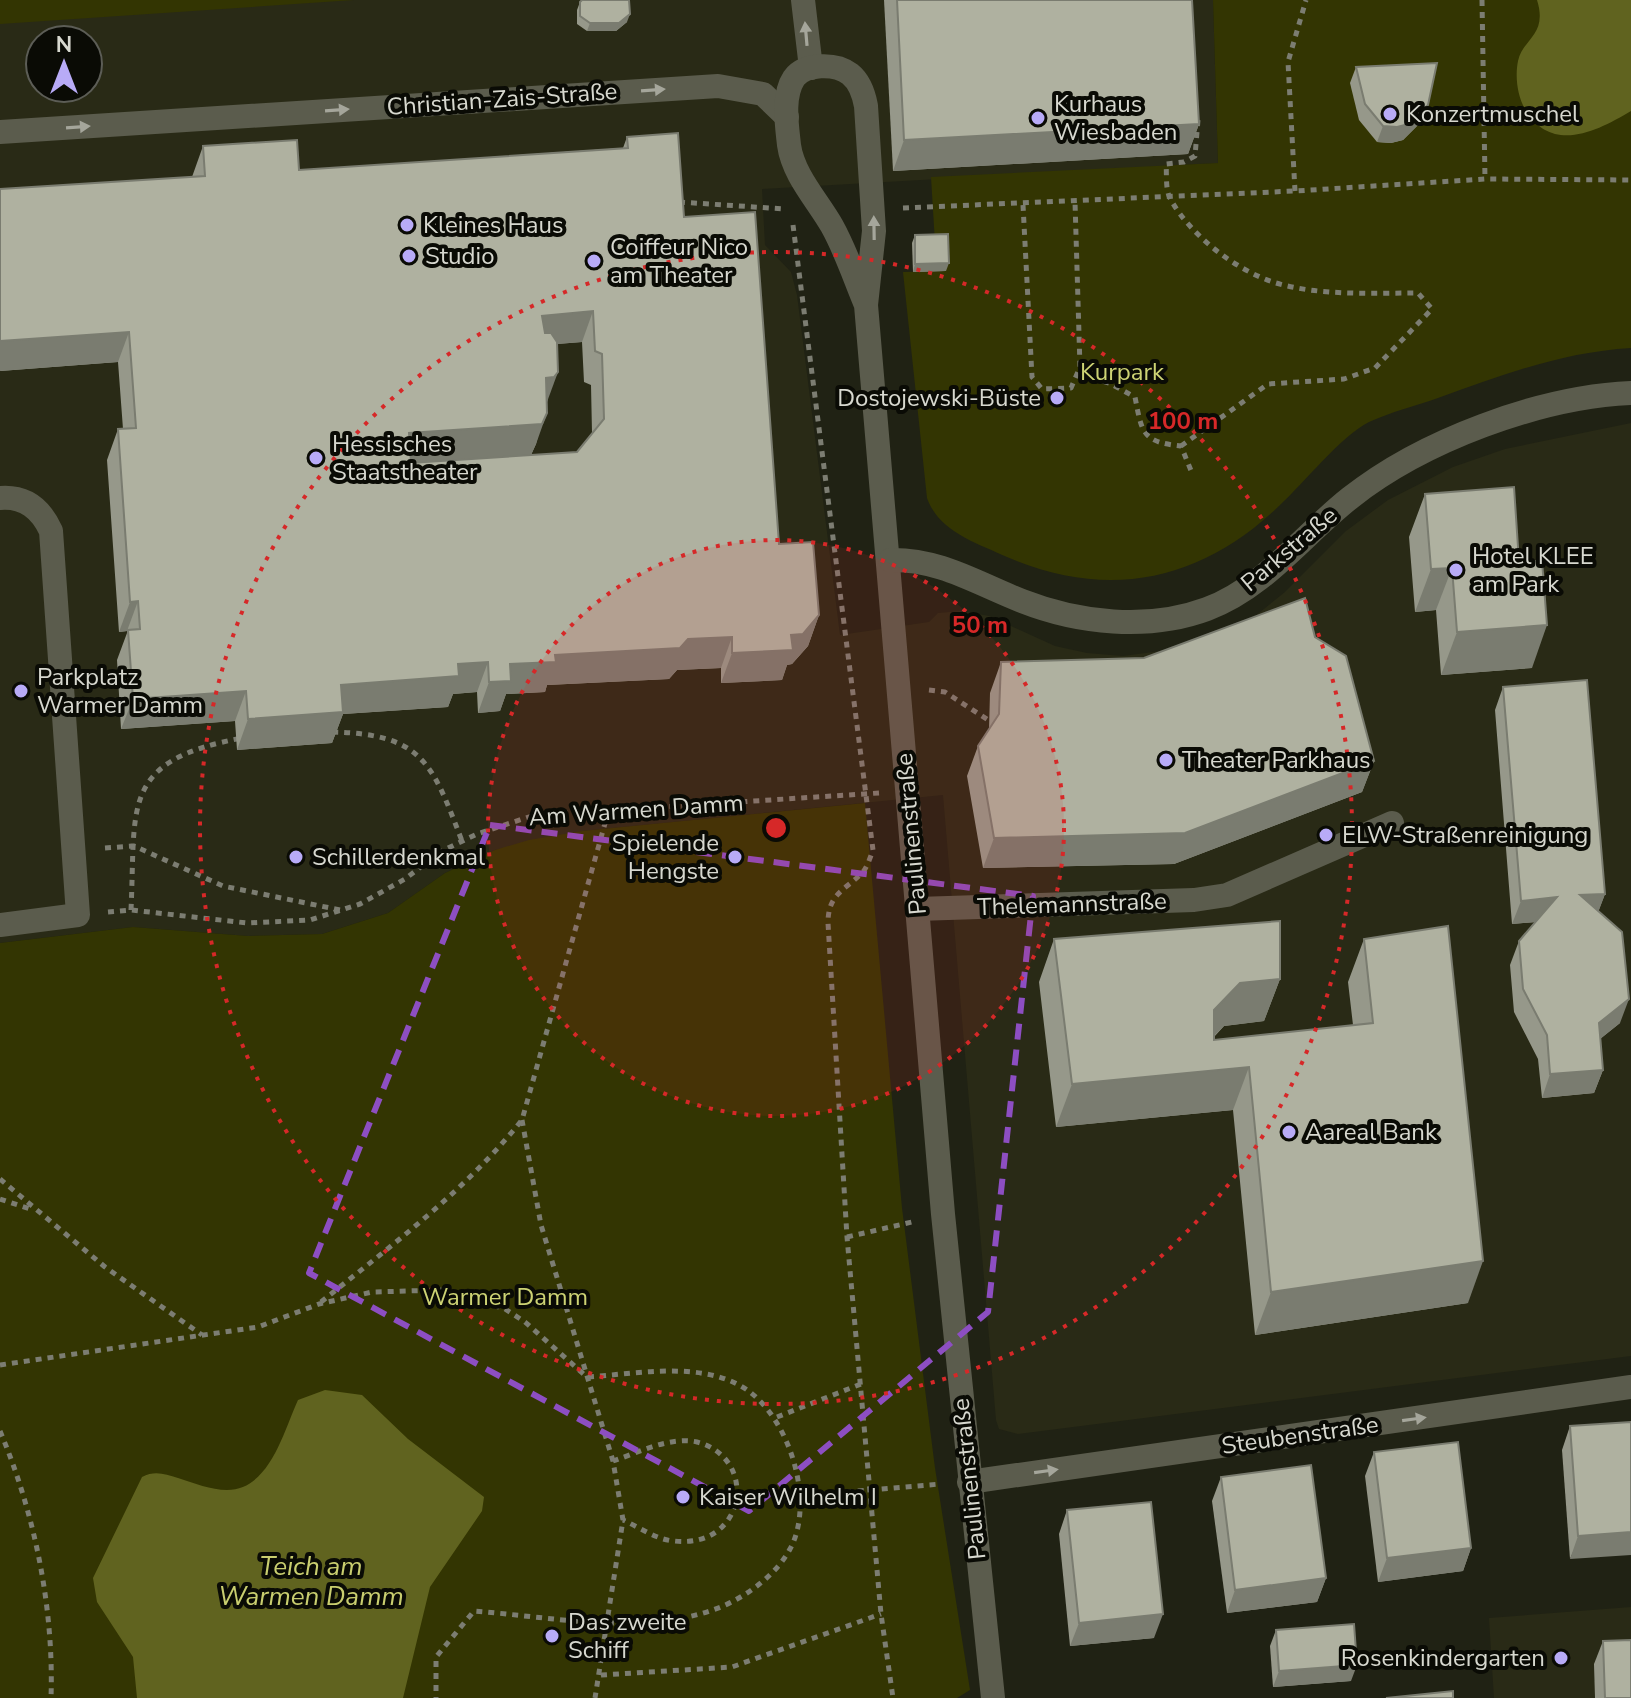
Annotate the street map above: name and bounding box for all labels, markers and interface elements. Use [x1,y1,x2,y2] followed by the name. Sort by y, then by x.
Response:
[799,21,812,46] one-way arrow
[24,24,104,104] north arrow
[56,30,72,60] text: N
[386,75,618,123] street label: Christian-Zais-Straße
[641,83,666,96] one-way arrow
[1054,88,1177,148] place label: Kurhaus Wiesbaden
[1406,98,1579,130] place label: Konzertmuschel
[325,103,350,116] one-way arrow
[1381,105,1399,123] marker: Konzertmuschel
[1029,109,1047,127] marker: Kurhaus Wiesbaden
[66,120,91,133] one-way arrow
[423,209,563,241] place label: Kleines Haus
[868,215,880,240] one-way arrow
[398,216,416,234] marker: Kleines Haus
[610,231,748,291] place label: Coiffeur Nico am Theater
[425,240,494,272] place label: Studio
[400,247,418,265] marker: Studio
[585,252,603,270] marker: Coiffeur Nico am Theater
[1080,356,1165,388] park label: Kurpark
[837,382,1041,414] place label: Dostojewski-Büste
[1048,389,1066,407] marker: Dostojewski-Büste
[1148,405,1218,437] text: 100 m
[332,428,478,488] place label: Hessisches Staatstheater
[307,449,325,467] marker: Hessisches Staatstheater
[1234,499,1344,599] street label: Parkstraße
[1472,540,1594,600] place label: Hotel KLEE am Park
[1447,561,1465,579] marker: Hotel KLEE am Park
[952,609,1008,641] text: 50 m
[37,661,203,721] place label: Parkplatz Warmer Damm
[12,682,30,700] marker: Parkplatz Warmer Damm
[1182,744,1371,776] place label: Theater Parkhaus
[1157,751,1175,769] marker: Theater Parkhaus
[888,752,934,916] street label: Paulinenstraße
[527,787,745,833] street label: Am Warmen Damm
[762,814,790,842] centre of rings
[1342,819,1588,851] place label: ELW-Straßenreinigung
[1317,826,1335,844] marker: ELW-Straßenreinigung
[612,827,719,887] place label: Spielende Hengste
[312,841,485,873] place label: Schillerdenkmal
[287,848,305,866] marker: Schillerdenkmal
[726,848,744,866] marker: Spielende Hengste
[977,885,1167,923] street label: Thelemannstraße
[1305,1116,1438,1148] place label: Aareal Bank
[1280,1123,1298,1141] marker: Aareal Bank
[422,1281,588,1313] park label: Warmer Damm
[945,1397,993,1561] street label: Paulinenstraße
[1219,1408,1381,1462] street label: Steubenstraße
[1402,1412,1427,1425] one-way arrow
[1034,1464,1059,1477] one-way arrow
[699,1481,877,1513] place label: Kaiser Wilhelm I
[674,1488,692,1506] marker: Kaiser Wilhelm I
[218,1549,404,1614] water label: Teich am Warmen Damm
[568,1606,687,1666] place label: Das zweite Schiff
[543,1627,561,1645] marker: Das zweite Schiff
[1341,1642,1545,1674] place label: Rosenkindergarten
[1552,1649,1570,1667] marker: Rosenkindergarten

